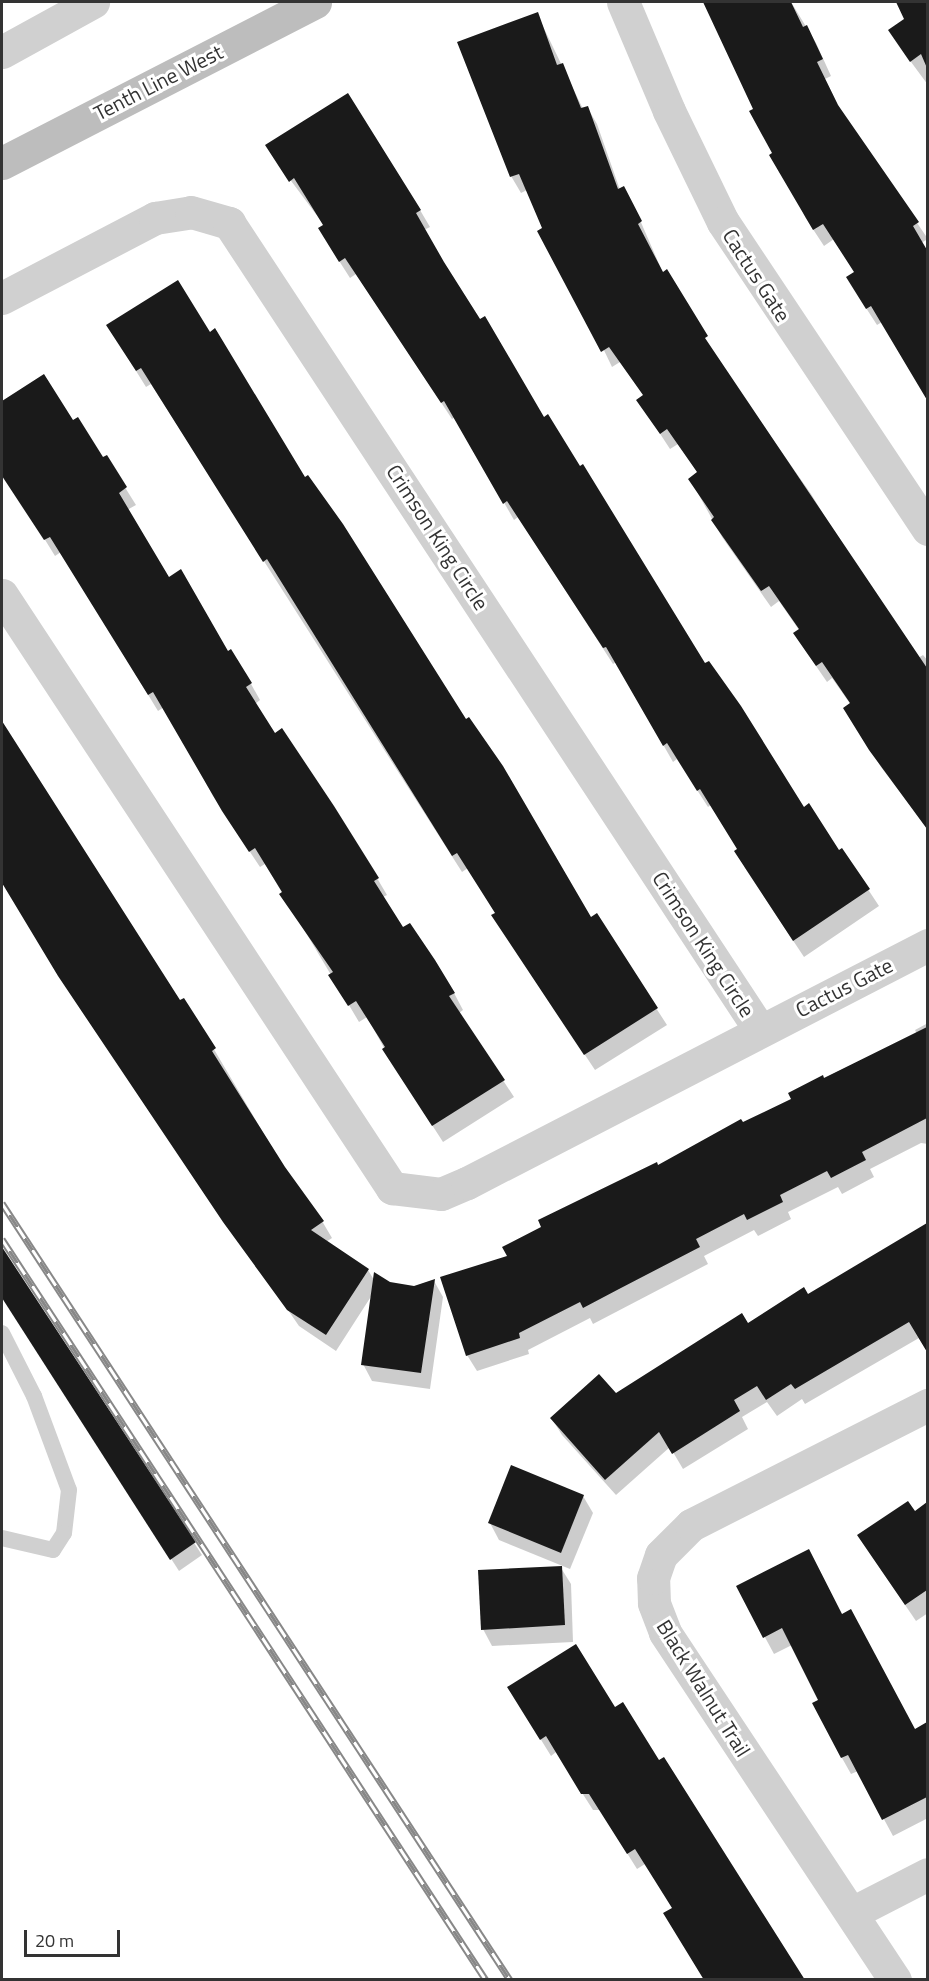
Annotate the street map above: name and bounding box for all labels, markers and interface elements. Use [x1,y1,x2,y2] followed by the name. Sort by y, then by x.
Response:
[89,39,227,125] street label: Tenth Line West
[718,224,796,326] street label: Cactus Gate
[382,460,494,614] street label: Crimson King Circle
[648,867,760,1021] street label: Crimson King Circle
[791,952,897,1022] street label: Cactus Gate
[652,1615,756,1761] street label: Black Walnut Trail
[27,1918,123,1956] scale bar
[35,1927,74,1954] text: 20 m

